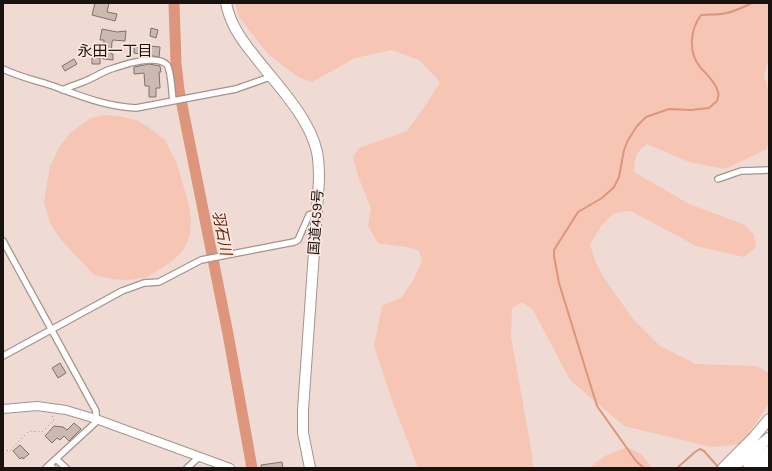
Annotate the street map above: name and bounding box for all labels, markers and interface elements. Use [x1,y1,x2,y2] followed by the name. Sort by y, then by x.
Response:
[77,42,153,60] district label: 永田一丁目
[305,189,327,255] street label: 国道459号
[209,209,236,259] water label: 羽石川

